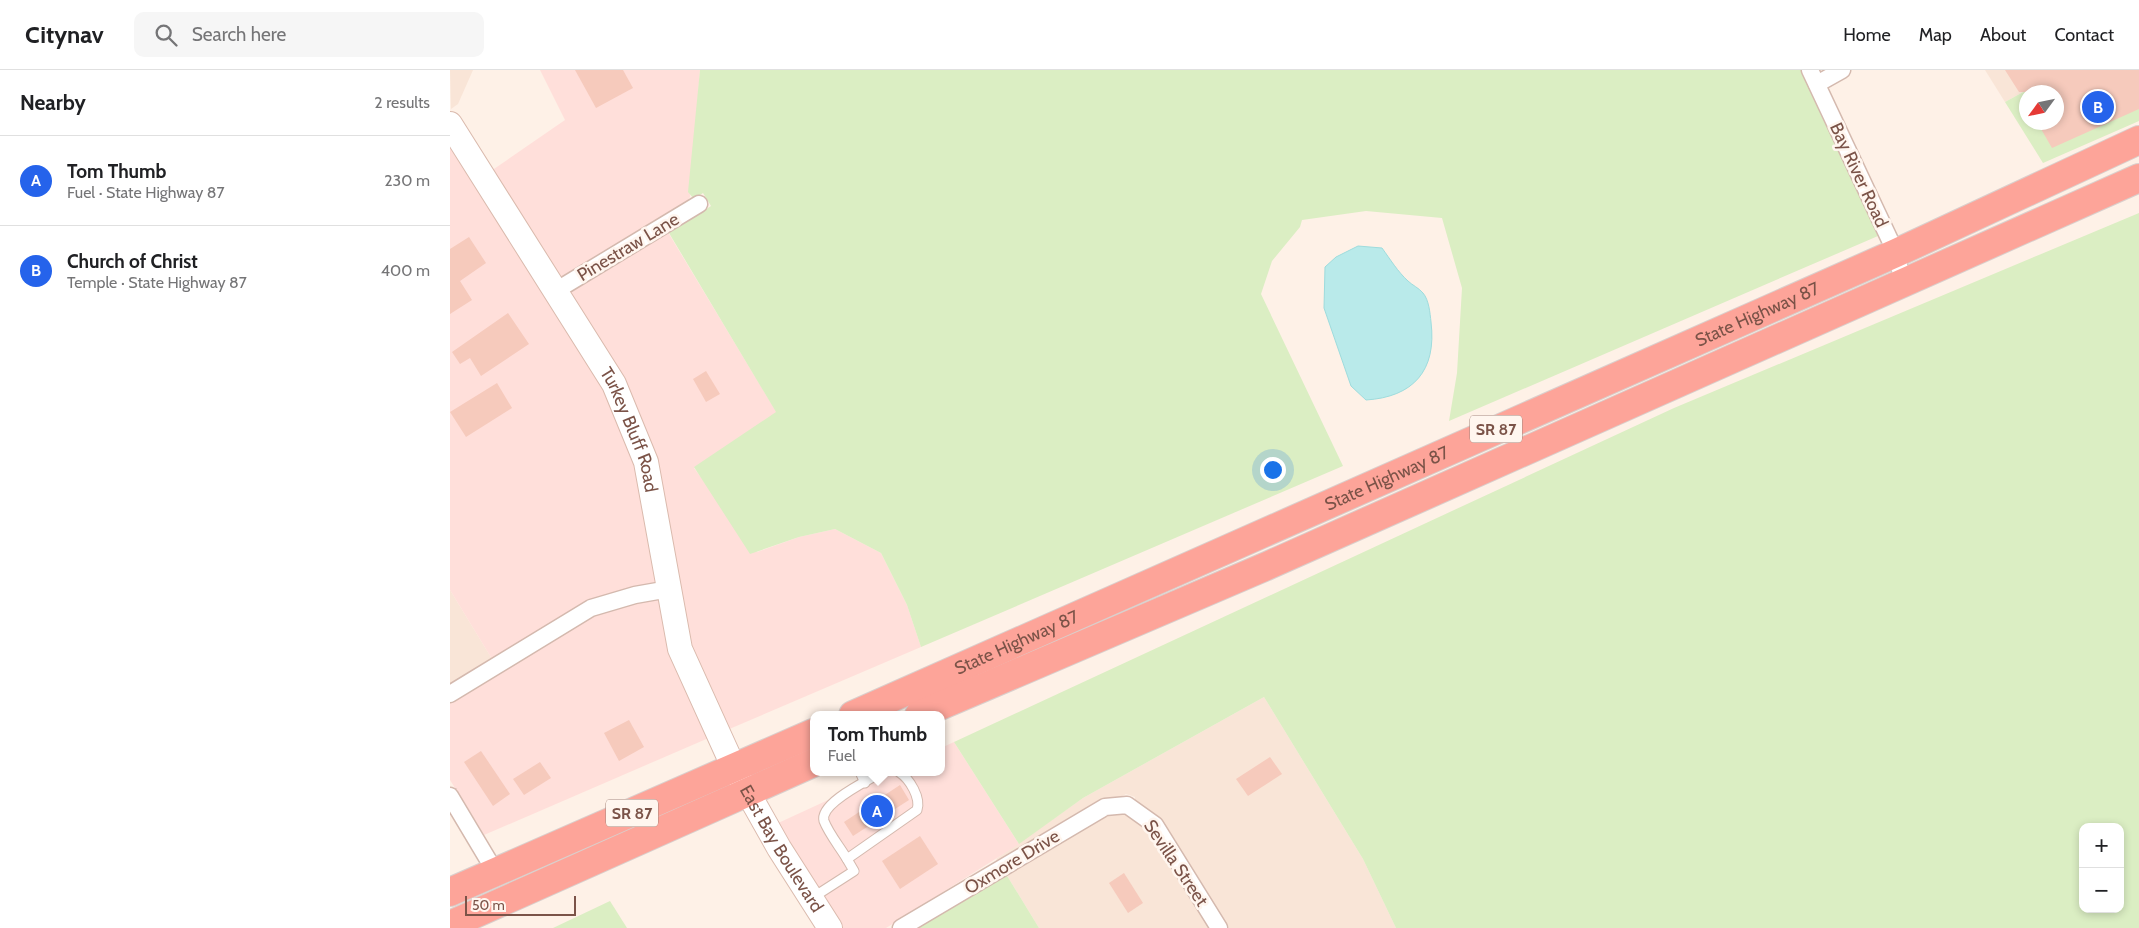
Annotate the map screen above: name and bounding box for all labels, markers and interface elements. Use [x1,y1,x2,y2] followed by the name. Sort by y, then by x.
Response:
[134,12,484,57] search box
[25,20,104,49] text: Citynav
[152,21,180,49] icon: search
[192,23,286,46] text: Search here
[1843,24,1891,46] text: Home
[1919,24,1952,46] text: Map
[1980,24,2026,46] text: About
[2054,24,2114,46] text: Contact
[2019,85,2064,130] north arrow
[2082,88,2114,126] pin: B
[20,90,86,115] text: Nearby
[374,93,430,112] text: 2 results
[1825,119,1893,231] street label: Bay River Road
[67,160,166,183] text: Tom Thumb
[31,171,41,190] text: A
[384,171,430,190] text: 230 m
[67,183,225,202] text: Fuel · State Highway 87
[573,208,683,286] street label: Pinestraw Lane
[67,250,198,273] text: Church of Christ
[31,261,41,280] text: B
[381,261,430,280] text: 400 m
[67,273,247,292] text: Temple · State Highway 87
[1692,277,1823,352] street label: State Highway 87
[595,363,662,494] street label: Turkey Bluff Road
[1470,416,1522,442] road number: SR 87
[1321,441,1452,516] street label: State Highway 87
[1260,457,1286,483] your location
[951,605,1082,680] street label: State Highway 87
[810,711,945,776] popup
[828,723,927,746] text: Tom Thumb
[828,746,856,765] text: Fuel
[735,781,828,916] street label: East Bay Boulevard
[861,792,893,830] pin: A
[606,800,658,826] road number: SR 87
[1139,815,1213,911] street label: Sevilla Street
[2079,823,2124,913] map controls
[2079,823,2124,868] button: +
[960,825,1064,899] street label: Oxmore Drive
[2079,868,2124,913] button: −
[465,893,576,916] scale bar
[472,896,505,914] text: 50 m

